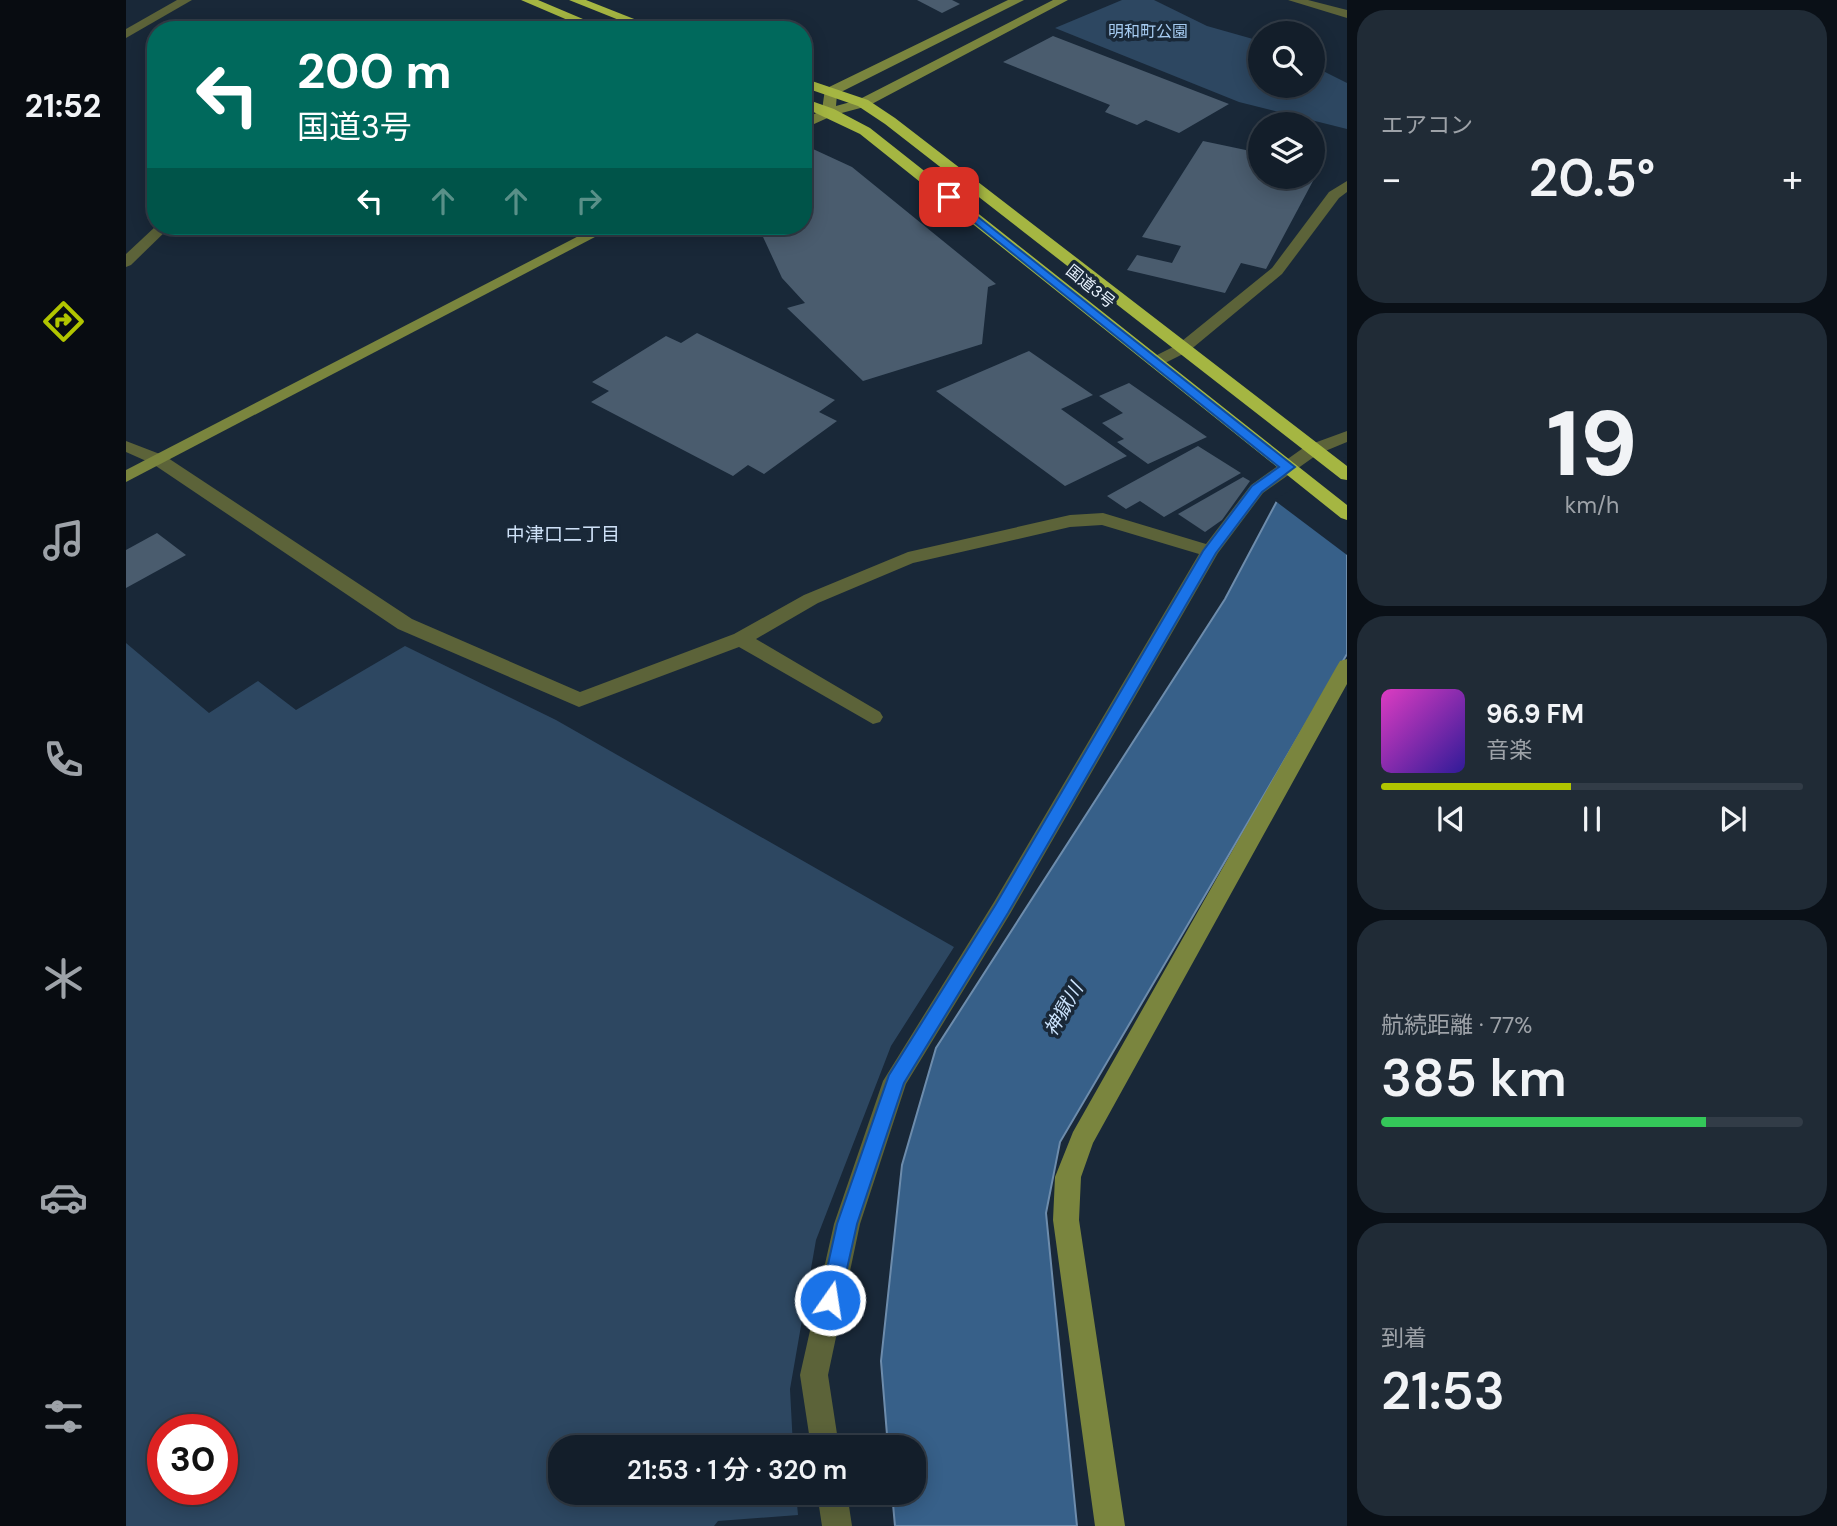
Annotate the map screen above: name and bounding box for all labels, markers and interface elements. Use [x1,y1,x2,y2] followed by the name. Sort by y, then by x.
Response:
[1108,21,1188,42] park label: 明和町公園
[1248,21,1325,189] map controls
[1248,21,1325,98] button: search
[297,39,452,103] text: 200 m
[182,49,273,140] icon: left
[25,85,101,127] text: 21:52
[297,106,412,148] text: 国道3号
[1381,110,1473,140] text: エアコン
[1248,112,1325,189] button: layers
[1529,144,1655,212] text: 20.5°
[1381,154,1402,204] text: −
[1782,154,1803,204] text: +
[919,167,979,227] pin
[930,178,968,216] icon: arrive
[351,182,389,220] icon: left
[424,182,462,220] icon: ahead
[497,182,535,220] icon: ahead
[570,182,608,220] icon: right
[1062,260,1120,313] street label: 国道3号
[39,297,88,346] icon: directions
[1547,385,1637,503] text: 19
[1565,490,1619,520] text: km/h
[39,516,88,565] icon: music
[506,522,620,547] district label: 中津口二丁目
[1486,697,1584,731] text: 96.9 FM
[39,735,88,784] icon: phone
[1486,735,1532,765] text: 音楽
[1432,800,1470,838] icon: previous
[1573,800,1611,838] icon: pause
[1714,800,1752,838] icon: next
[39,954,88,1003] icon: climate
[1038,977,1090,1040] water label: 神獄川
[1381,1010,1532,1040] text: 航続距離 · 77%
[1381,1044,1567,1112] text: 385 km
[39,1173,88,1222] icon: car
[793,1263,867,1337] position arrow
[1381,1323,1427,1353] text: 到着
[1381,1357,1505,1425] text: 21:53
[39,1392,88,1441] icon: filters
[147,1414,238,1505] speed limit sign: 30
[627,1453,847,1487] text: 21:53 · 1 分 · 320 m

